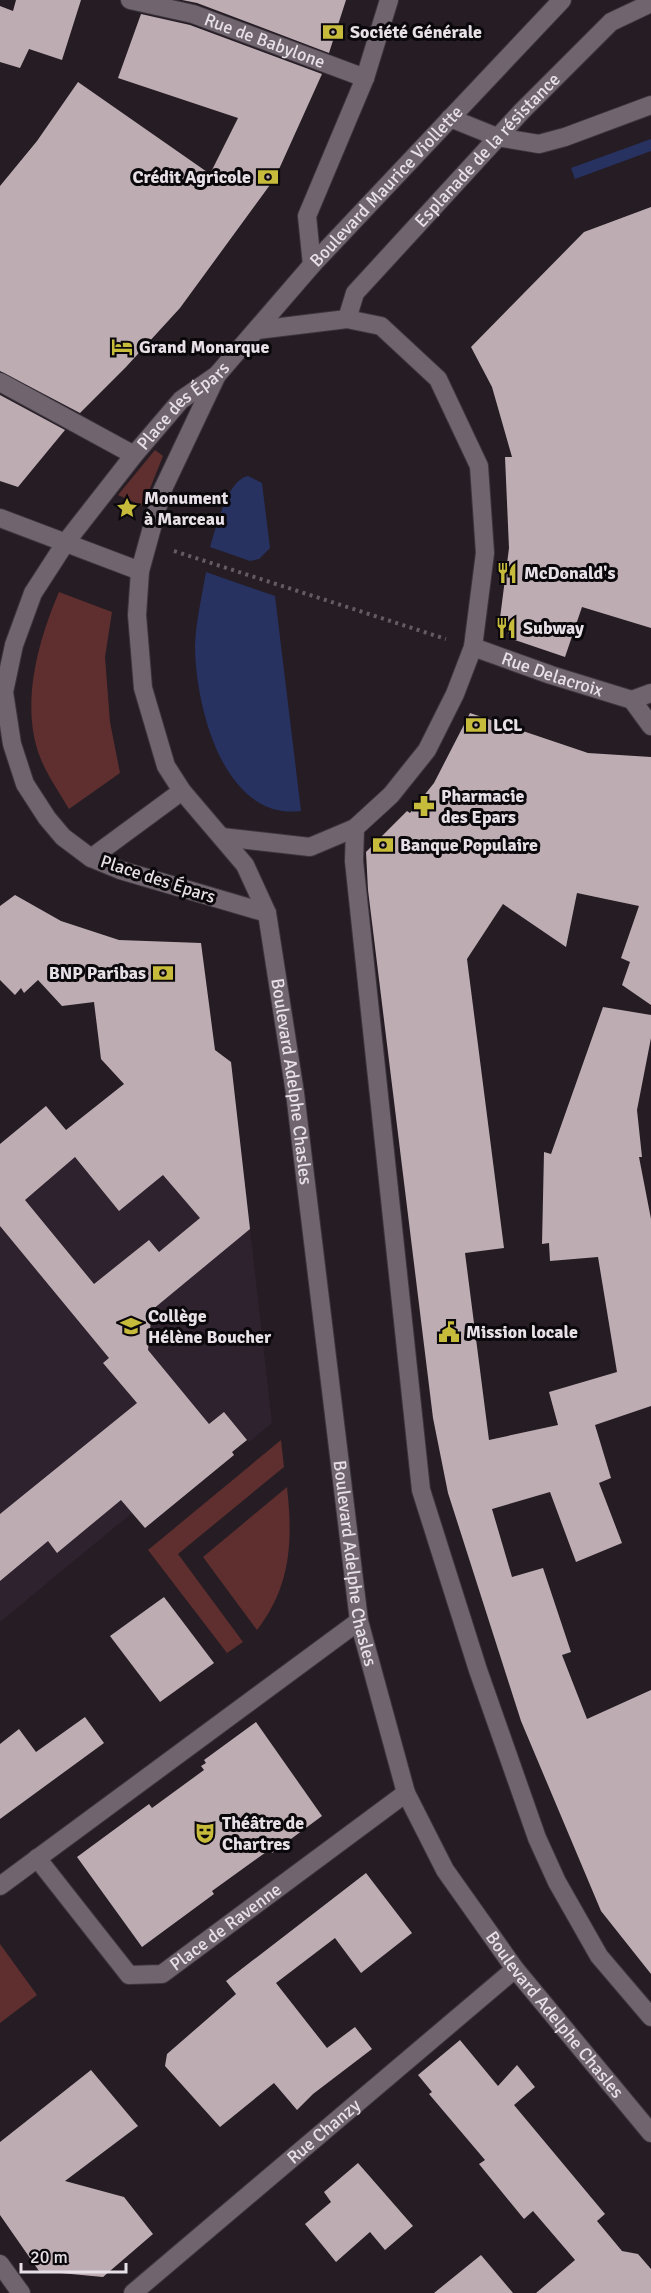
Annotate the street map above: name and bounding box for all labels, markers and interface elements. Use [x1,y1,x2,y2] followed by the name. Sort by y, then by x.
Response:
[201,8,328,73] street label: Rue de Babylone
[321,20,345,44] bank icon: Société Générale
[350,21,482,43] place label: Société Générale
[410,68,565,232] street label: Esplanade de la résistance
[305,101,468,271] street label: Boulevard Maurice Viollette
[256,165,280,189] bank icon: Crédit Agricole
[132,166,251,188] place label: Crédit Agricole
[110,335,134,359] hotel icon: Grand Monarque
[139,336,269,358] place label: Grand Monarque
[132,357,234,455] street label: Place des Épars
[144,487,228,530] place label: Monument à Marceau
[115,496,139,520] place icon: Monument à Marceau
[495,561,519,585] restaurant icon: McDonald's
[524,562,615,584] place label: McDonald's
[494,616,518,640] restaurant icon: Subway
[523,617,584,639] place label: Subway
[499,647,606,702] street label: Rue Delacroix
[464,713,488,737] bank icon: LCL
[493,714,523,736] place label: LCL
[441,785,525,828] place label: Pharmacie des Epars
[412,794,436,818] pharmacy icon: Pharmacie des Epars
[371,833,395,857] bank icon: Banque Populaire
[400,834,538,856] place label: Banque Populaire
[98,850,218,908] street label: Place des Épars
[151,961,175,985] bank icon: BNP Paribas
[49,962,146,984] place label: BNP Paribas
[266,977,317,1186] street label: Boulevard Adelphe Chasles
[148,1305,272,1348] place label: Collège Hélène Boucher
[119,1314,143,1338] school or university icon: Collège Hélène Boucher
[437,1320,461,1344] public building icon: Mission locale
[466,1321,578,1343] place label: Mission locale
[329,1459,382,1669] street label: Boulevard Adelphe Chasles
[222,1812,304,1855] place label: Théâtre de Chartres
[193,1821,217,1845] theatre icon: Théâtre de Chartres
[165,1878,286,1976] street label: Place de Ravenne
[481,1927,629,2103] street label: Boulevard Adelphe Chasles
[282,2094,365,2169] street label: Rue Chanzy
[21,2236,126,2274] scale bar
[30,2246,68,2268] text: 20 m

